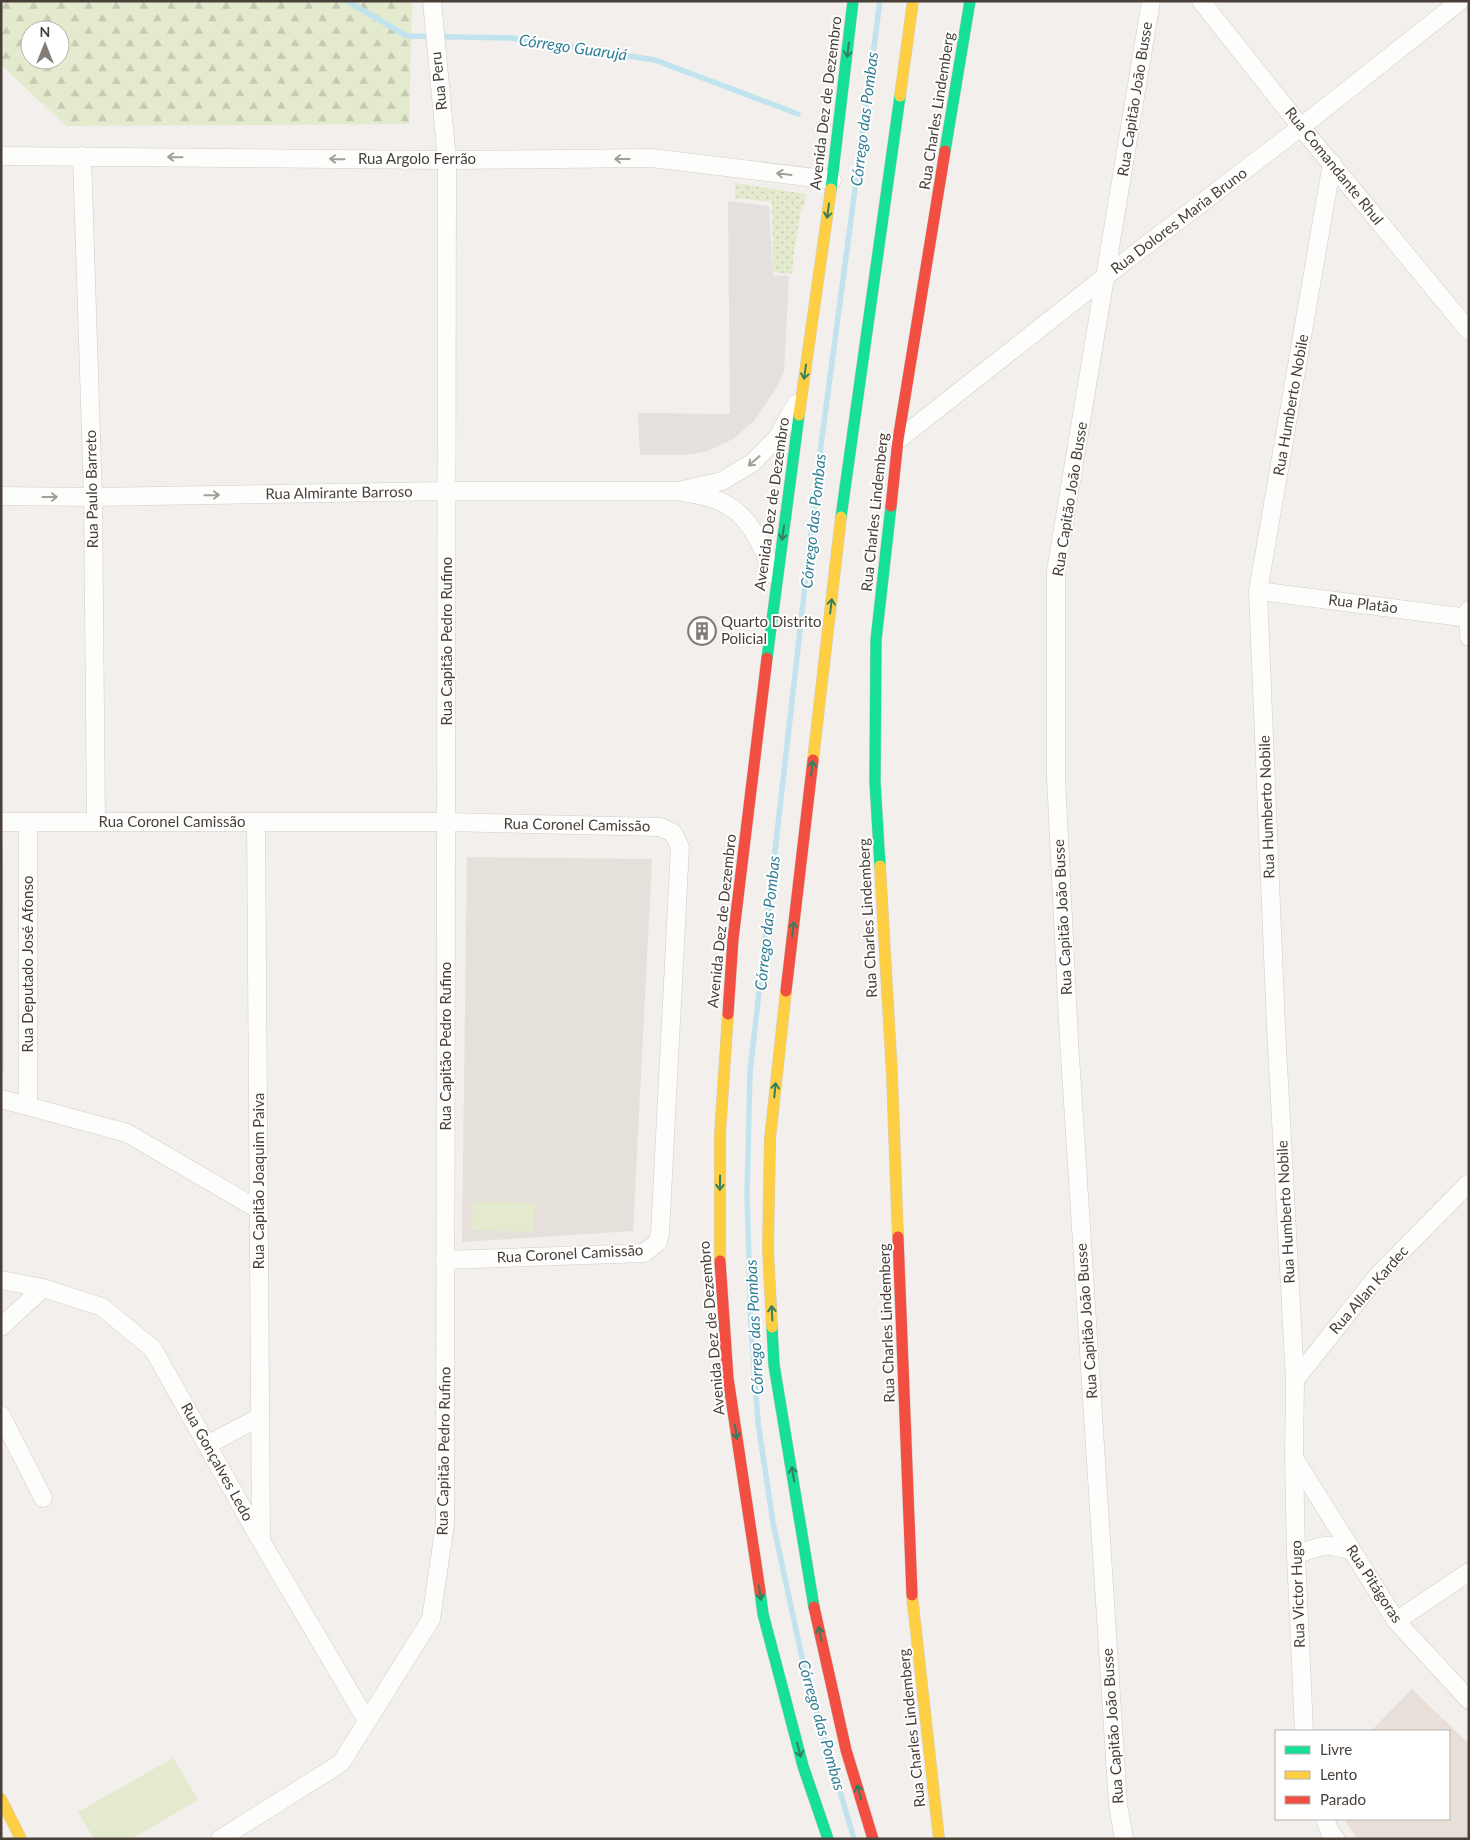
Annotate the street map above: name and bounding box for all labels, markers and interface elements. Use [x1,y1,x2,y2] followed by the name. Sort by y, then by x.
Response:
[805,15,845,191] street label: Avenida Dez de Dezembro
[20,20,70,70] north arrow
[1113,20,1155,177] street label: Rua Capitão João Busse
[40,23,50,40] text: N
[518,30,629,64] water label: Córrego Guarujá
[915,30,957,191] street label: Rua Charles Lindemberg
[843,41,853,57] one-way arrow
[846,50,881,187] water label: Córrego das Pombas
[426,51,450,111] street label: Rua Peru
[1282,103,1388,228] street label: Rua Comandante Rhul
[358,149,476,167] street label: Rua Argolo Ferrão
[167,152,184,162] one-way arrow
[330,154,346,163] one-way arrow
[615,154,631,163] one-way arrow
[1107,163,1250,277] street label: Rua Dolores Maria Bruno
[776,169,792,179] one-way arrow
[823,203,833,219] one-way arrow
[1269,333,1311,477] street label: Rua Humberto Nobile
[800,363,810,379] one-way arrow
[750,416,792,592] street label: Avenida Dez de Dezembro
[1048,420,1090,577] street label: Rua Capitão João Busse
[81,430,101,548] street label: Rua Paulo Barreto
[857,431,891,592] street label: Rua Charles Lindemberg
[796,452,829,589] water label: Córrego das Pombas
[747,455,760,466] one-way arrow
[265,482,413,502] street label: Rua Almirante Barroso
[204,490,220,500] one-way arrow
[42,492,58,502] one-way arrow
[778,524,788,540] one-way arrow
[437,557,455,725] street label: Rua Capitão Pedro Rufino
[1327,590,1399,616] street label: Rua Platão
[826,598,836,614] one-way arrow
[721,612,822,647] place label: Quarto Distrito Policial
[687,616,717,646] building icon: Quarto Distrito Policial
[1255,735,1277,879] street label: Rua Humberto Nobile
[807,760,817,776] one-way arrow
[99,812,245,830] street label: Rua Coronel Camissão
[503,814,651,834] street label: Rua Coronel Camissão
[703,833,739,1009] street label: Avenida Dez de Dezembro
[854,838,880,998] street label: Rua Charles Lindemberg
[1049,839,1075,995] street label: Rua Capitão João Busse
[750,854,783,991] water label: Córrego das Pombas
[18,876,36,1052] street label: Rua Deputado José Afonso
[788,921,798,937] one-way arrow
[436,962,454,1130] street label: Rua Capitão Pedro Rufino
[770,1083,780,1099] one-way arrow
[249,1093,267,1269] street label: Rua Capitão Joaquim Paiva
[1272,1140,1298,1284] street label: Rua Humberto Nobile
[715,1174,725,1190] one-way arrow
[496,1240,644,1266] street label: Rua Coronel Camissão
[694,1240,728,1416] street label: Avenida Dez de Dezembro
[1072,1242,1100,1400] street label: Rua Capitão João Busse
[1325,1242,1411,1337] street label: Rua Allan Kardec
[874,1243,898,1403] street label: Rua Charles Lindemberg
[740,1258,767,1395] water label: Córrego das Pombas
[767,1306,776,1322] one-way arrow
[433,1366,453,1536] street label: Rua Capitão Pedro Rufino
[178,1399,258,1524] street label: Rua Gonçalves Ledo
[731,1423,741,1439] one-way arrow
[788,1467,798,1483] one-way arrow
[1286,1540,1308,1648] street label: Rua Victor Hugo
[1343,1541,1407,1626] street label: Rua Pitágoras
[755,1584,765,1600] one-way arrow
[815,1627,824,1643] one-way arrow
[1098,1647,1126,1805] street label: Rua Capitão João Busse
[894,1648,928,1808] street label: Rua Charles Lindemberg
[795,1657,850,1793] water label: Córrego das Pombas
[1275,1730,1450,1820] legend
[1320,1740,1352,1758] text: Livre
[795,1742,804,1758] one-way arrow
[1320,1765,1357,1783] text: Lento
[853,1784,863,1800] one-way arrow
[1320,1790,1366,1808] text: Parado

